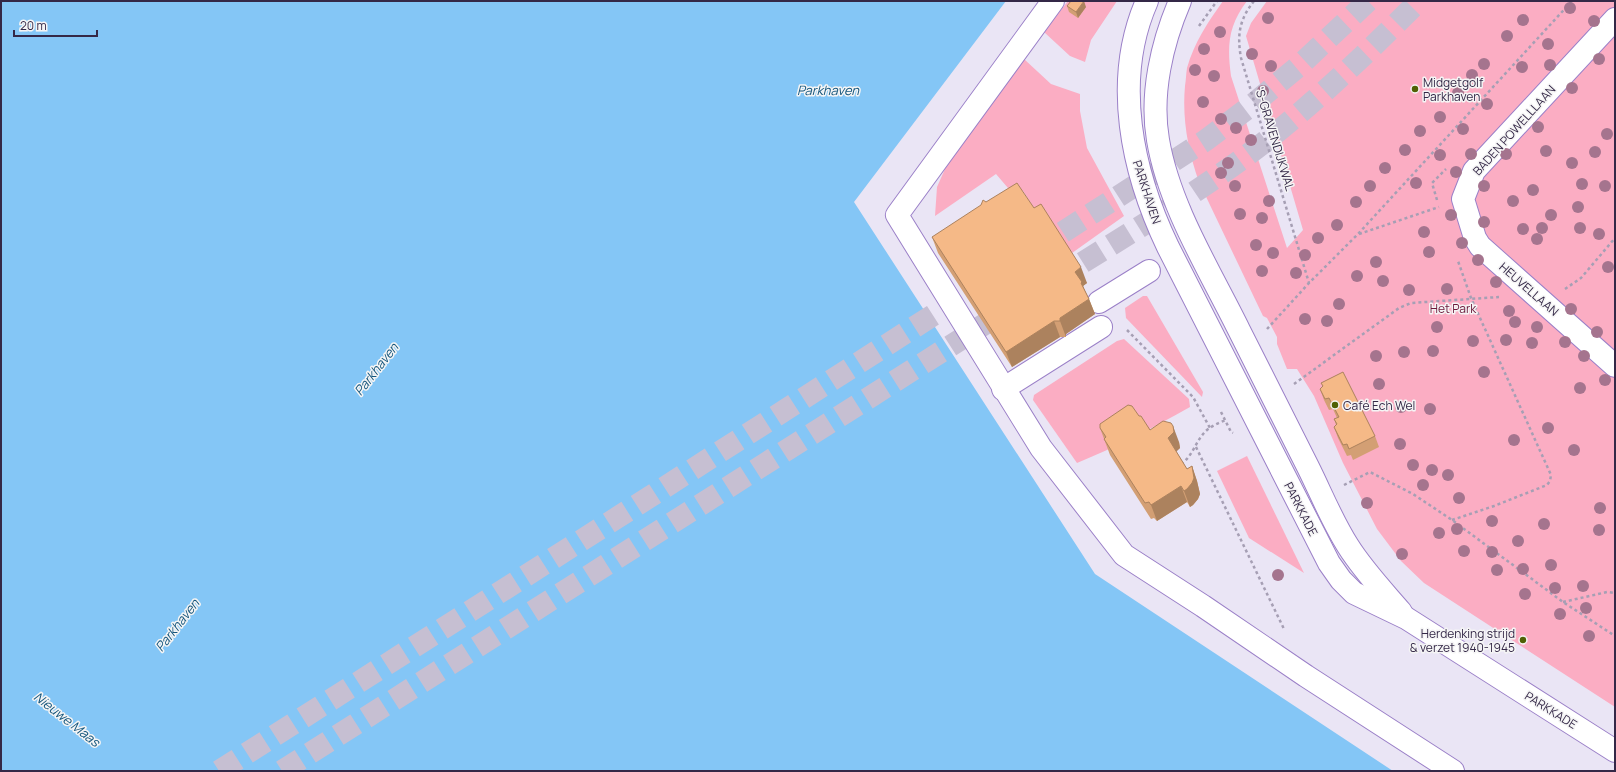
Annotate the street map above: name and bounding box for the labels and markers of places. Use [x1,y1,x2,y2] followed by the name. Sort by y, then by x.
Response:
[1423,74,1484,105] place label: Midgetgolf Parkhaven
[1410,84,1420,94] marker: Midgetgolf Parkhaven
[1343,397,1415,414] place label: Café Ech Wel
[1330,400,1340,410] marker: Café Ech Wel
[1410,625,1515,656] place label: Herdenking strijd & verzet 1940-1945
[1518,635,1528,645] marker: Herdenking strijd & verzet 1940-1945

